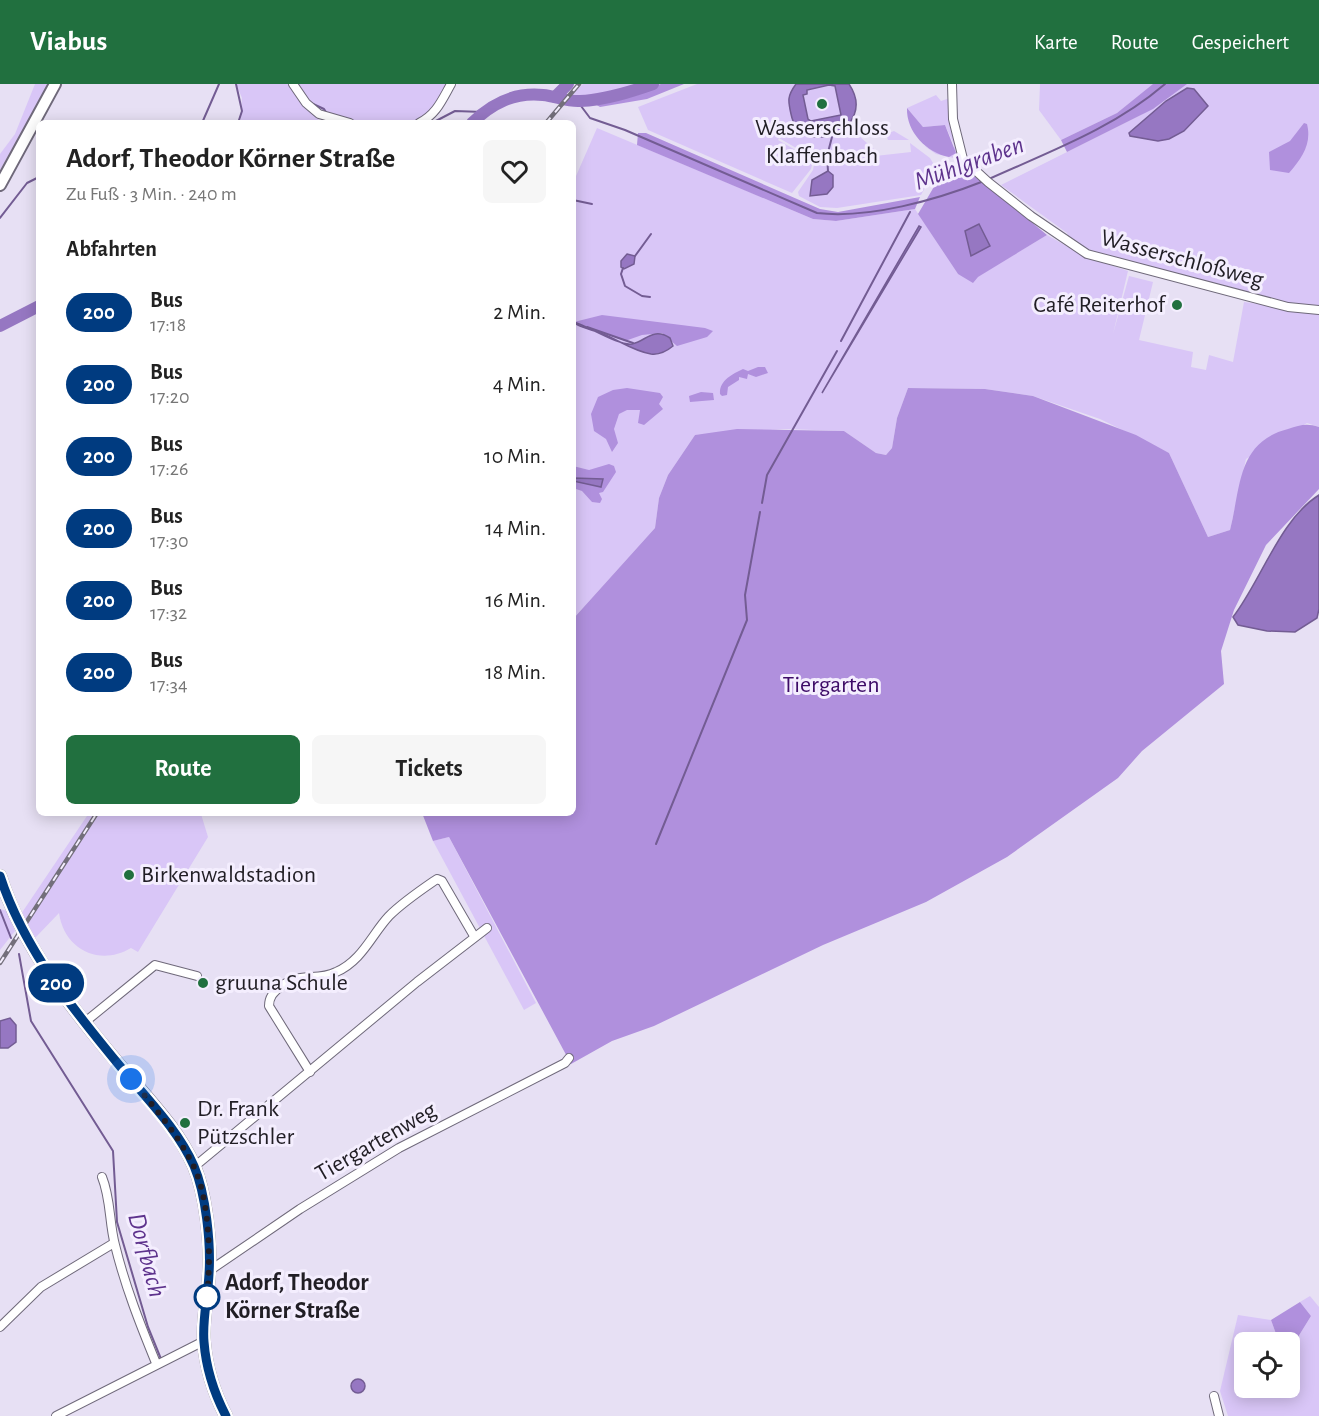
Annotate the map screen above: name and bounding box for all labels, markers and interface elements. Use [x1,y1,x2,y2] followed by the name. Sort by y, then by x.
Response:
[30,28,107,56] text: Viabus
[1034,32,1078,53] text: Karte
[1111,32,1159,53] text: Route
[1192,32,1289,53] text: Gespeichert
[815,97,829,111] marker: Wasserschloss Klaffenbach
[755,116,889,168] place label: Wasserschloss Klaffenbach
[911,131,1027,195] water label: Mühlgraben
[483,140,546,203] button: heart
[66,145,395,173] text: Adorf, Theodor Körner Straße
[66,184,237,204] text: Zu Fuß · 3 Min. · 240 m
[1098,226,1266,292] street label: Wasserschloßweg
[66,238,157,260] text: Abfahrten
[150,289,183,311] text: Bus
[1033,293,1167,317] place label: Café Reiterhof
[1170,298,1184,312] marker: Café Reiterhof
[493,301,546,323] text: 2 Min.
[83,302,115,323] text: 200
[150,315,186,335] text: 17:18
[150,361,183,383] text: Bus
[493,373,546,395] text: 4 Min.
[83,374,115,395] text: 200
[150,387,189,407] text: 17:20
[150,433,183,455] text: Bus
[484,445,546,467] text: 10 Min.
[83,446,115,467] text: 200
[150,459,188,479] text: 17:26
[150,505,183,527] text: Bus
[485,517,546,539] text: 14 Min.
[83,518,115,539] text: 200
[150,531,189,551] text: 17:30
[150,577,183,599] text: Bus
[485,589,546,611] text: 16 Min.
[83,590,115,611] text: 200
[150,603,187,623] text: 17:32
[150,649,183,671] text: Bus
[485,661,546,683] text: 18 Min.
[83,662,115,683] text: 200
[782,673,880,697] park label: Tiergarten
[150,675,188,695] text: 17:34
[66,735,300,804] button: Route
[312,735,546,804] button: Tickets
[141,863,316,887] place label: Birkenwaldstadion
[122,868,136,882] marker: Birkenwaldstadion
[22,964,91,1002] line badge: 200
[215,971,348,995] place label: gruuna Schule
[40,973,72,994] text: 200
[196,976,210,990] marker: gruuna Schule
[116,1064,146,1094] your location
[197,1097,295,1149] place label: Dr. Frank Pützschler
[312,1098,441,1186] street label: Tiergartenweg
[178,1116,192,1130] marker: Dr. Frank Pützschler
[123,1210,171,1300] water label: Dorfbach
[225,1271,369,1323] place label: Adorf, Theodor Körner Straße
[194,1284,220,1310] marker: Adorf, Theodor Körner Straße
[1234,1332,1300,1398] map controls
[1234,1332,1300,1398] button: locate

